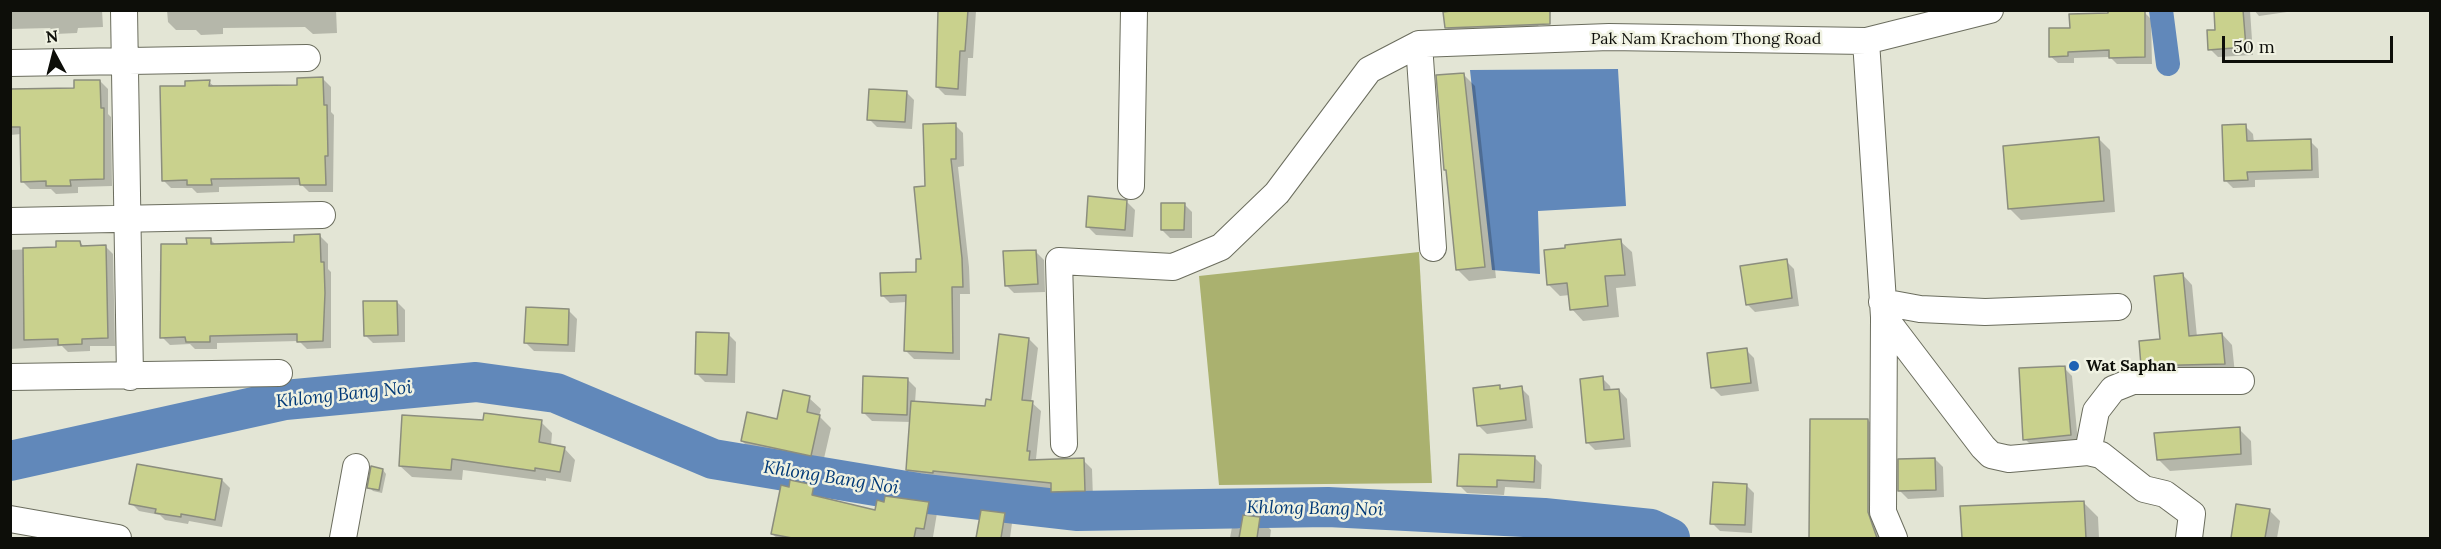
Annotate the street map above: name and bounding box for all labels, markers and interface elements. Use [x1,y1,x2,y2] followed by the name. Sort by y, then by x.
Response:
[24,24,84,84] north arrow
[2225,24,2396,62] scale bar
[44,25,59,47] text: N
[1591,29,1821,49] street label: Pak Nam Krachom Thong Road
[2233,35,2275,58] text: 50 m
[2086,356,2176,376] place label: Wat Saphan
[2067,359,2081,373] marker: Wat Saphan
[275,377,413,413] water label: Khlong Bang Noi
[762,457,900,499] water label: Khlong Bang Noi
[1246,497,1384,521] water label: Khlong Bang Noi

